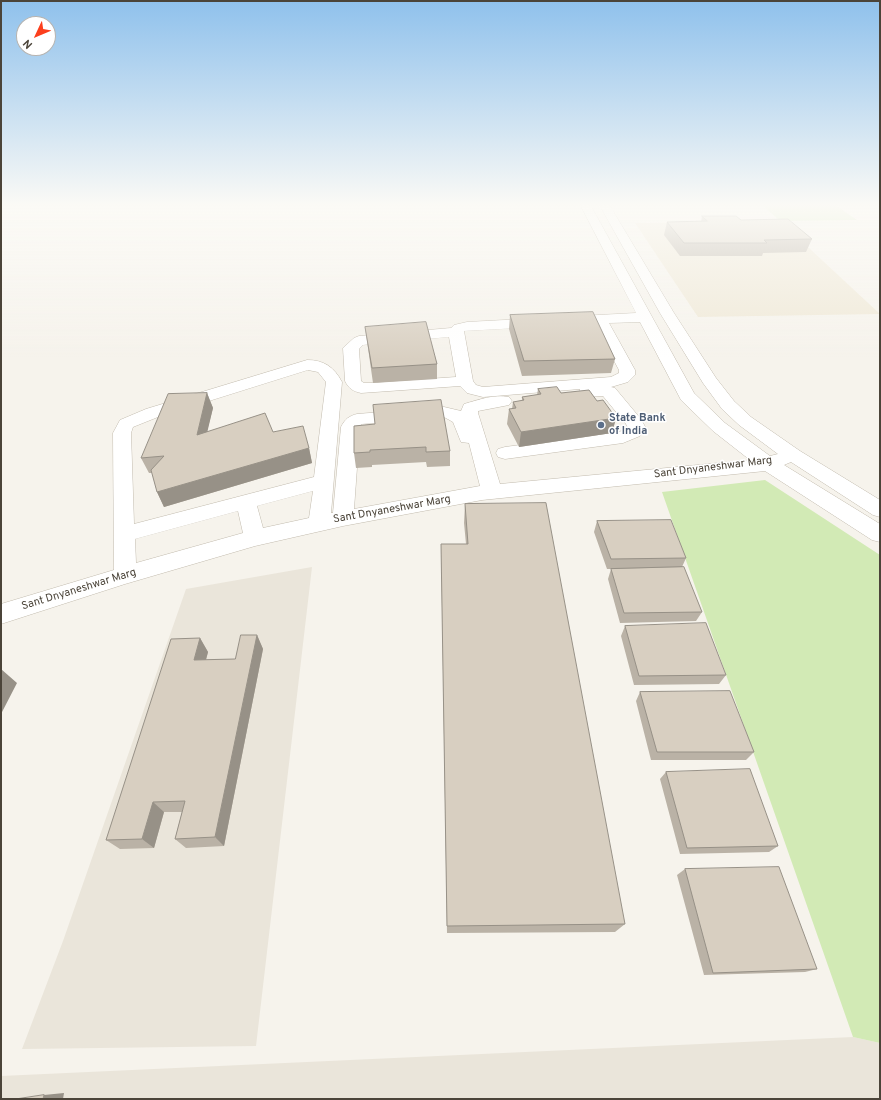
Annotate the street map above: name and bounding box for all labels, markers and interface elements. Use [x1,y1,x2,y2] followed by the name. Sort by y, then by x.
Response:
[16,16,56,56] north arrow
[20,36,36,51] text: N
[609,412,666,438] place label: State Bank of India
[596,420,606,430] marker: State Bank of India
[653,454,773,482] street label: Sant Dnyaneshwar Marg
[332,493,452,527] street label: Sant Dnyaneshwar Marg
[20,566,138,614] street label: Sant Dnyaneshwar Marg

